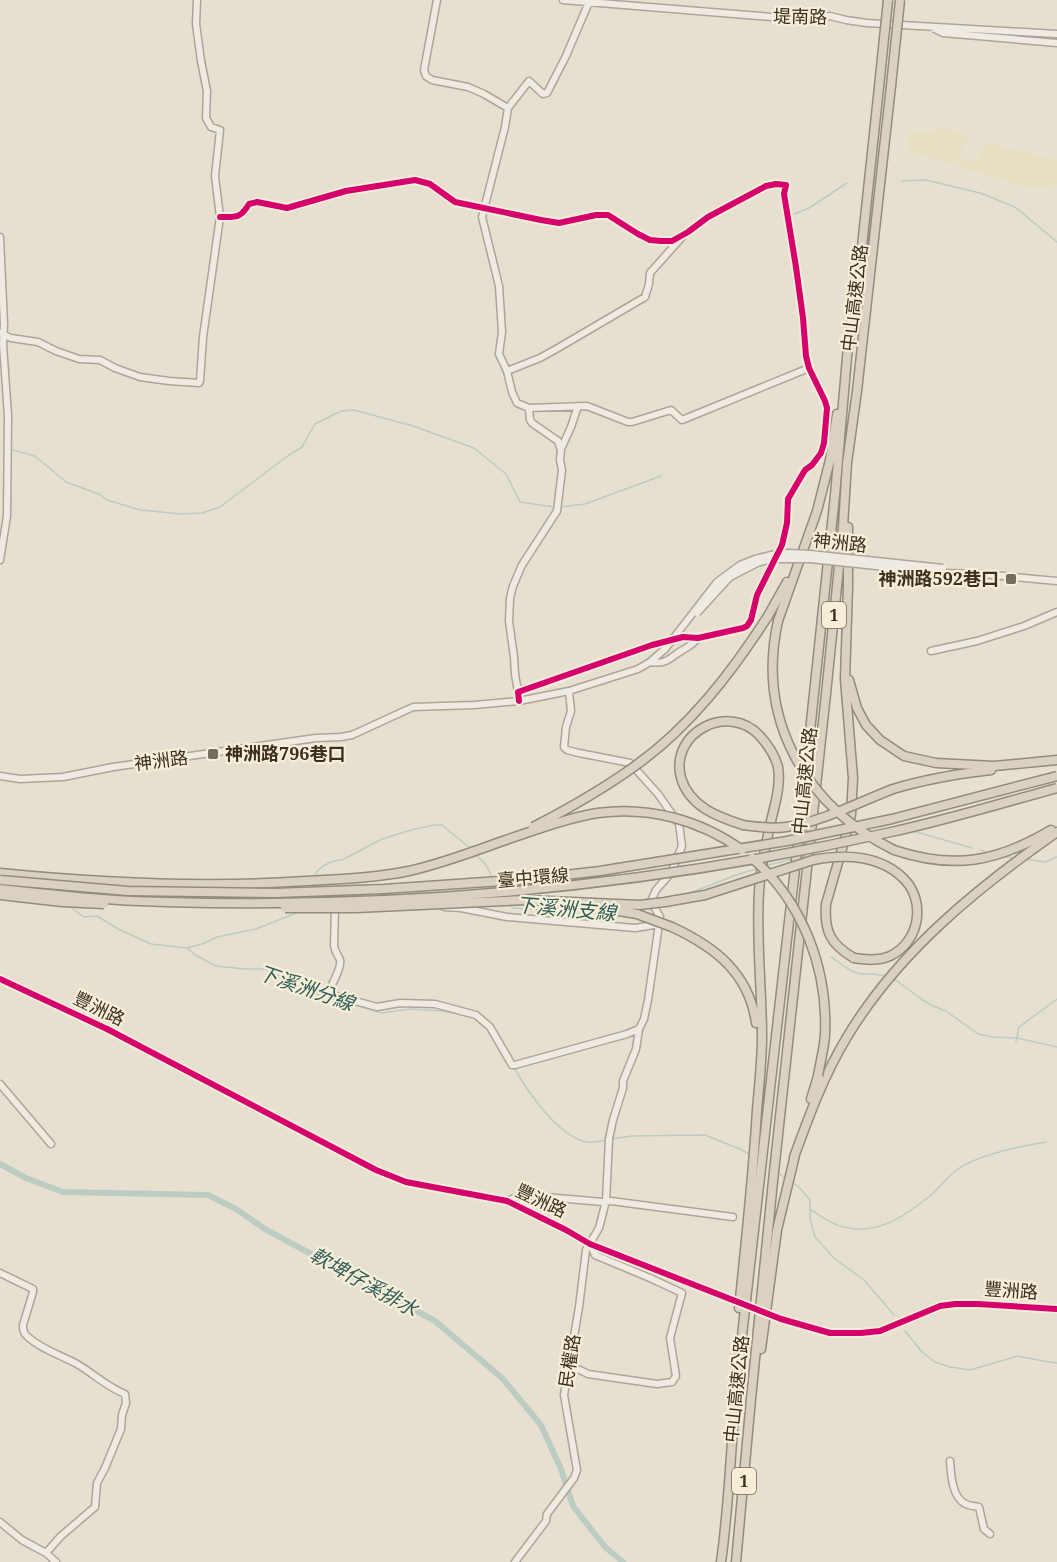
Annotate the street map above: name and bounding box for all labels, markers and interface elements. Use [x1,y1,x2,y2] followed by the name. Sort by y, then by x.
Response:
[773,4,827,28] street label: 堤南路
[836,243,872,353] street label: 中山高速公路
[812,527,868,557] street label: 神洲路
[878,566,999,590] place label: 神洲路592巷口
[1004,572,1018,586] marker: 神洲路592巷口
[822,602,846,628] road number: 1
[786,726,822,836] street label: 中山高速公路
[225,741,346,765] place label: 神洲路796巷口
[133,745,189,775] street label: 神洲路
[206,747,220,761] marker: 神洲路796巷口
[496,862,570,892] street label: 臺中環線
[515,891,619,926] water label: 下溪洲支線
[254,958,360,1017] water label: 下溪洲分線
[70,985,129,1031] street label: 豐洲路
[512,1178,571,1222] street label: 豐洲路
[305,1241,424,1323] water label: 軟埤仔溪排水
[983,1276,1039,1304] street label: 豐洲路
[553,1332,585,1389] street label: 民權路
[718,1334,754,1444] street label: 中山高速公路
[732,1468,756,1494] road number: 1

